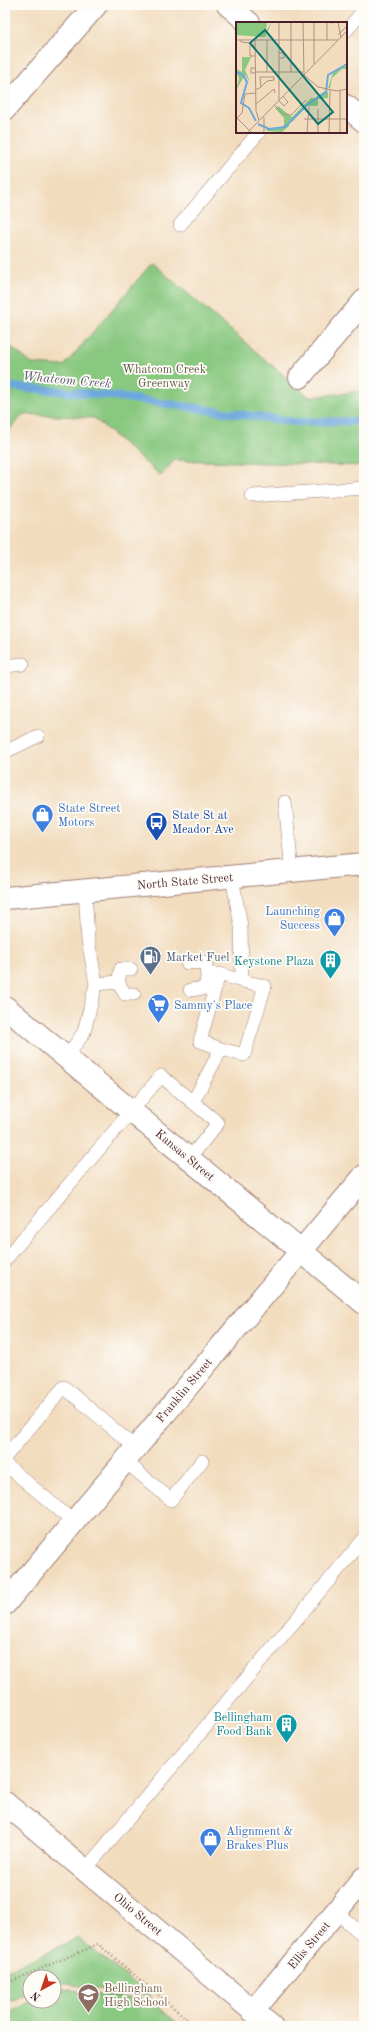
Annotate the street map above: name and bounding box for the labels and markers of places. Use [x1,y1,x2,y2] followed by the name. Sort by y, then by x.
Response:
[29,802,55,835] shop icon: State Street Motors
[58,803,120,829] place label: State Street Motors
[144,809,170,842] bus stop icon: State St at Meador Ave
[172,810,234,836] place label: State St at Meador Ave
[322,905,348,938] shop icon: Launching Success
[265,906,321,932] place label: Launching Success
[138,944,164,977] fuel station icon: Market Fuel
[317,948,343,981] building icon: Keystone Plaza
[166,952,230,964] place label: Market Fuel
[234,956,314,968] place label: Keystone Plaza
[145,992,171,1025] supermarket icon: Sammy's Place
[174,1000,253,1012] place label: Sammy's Place
[274,1711,300,1744] building icon: Bellingham Food Bank
[214,1712,272,1738] place label: Bellingham Food Bank
[197,1825,223,1858] shop icon: Alignment & Brakes Plus
[226,1826,293,1852] place label: Alignment & Brakes Plus
[76,1982,102,2015] school or university icon: Bellingham High School
[104,1983,167,2009] place label: Bellingham High School

